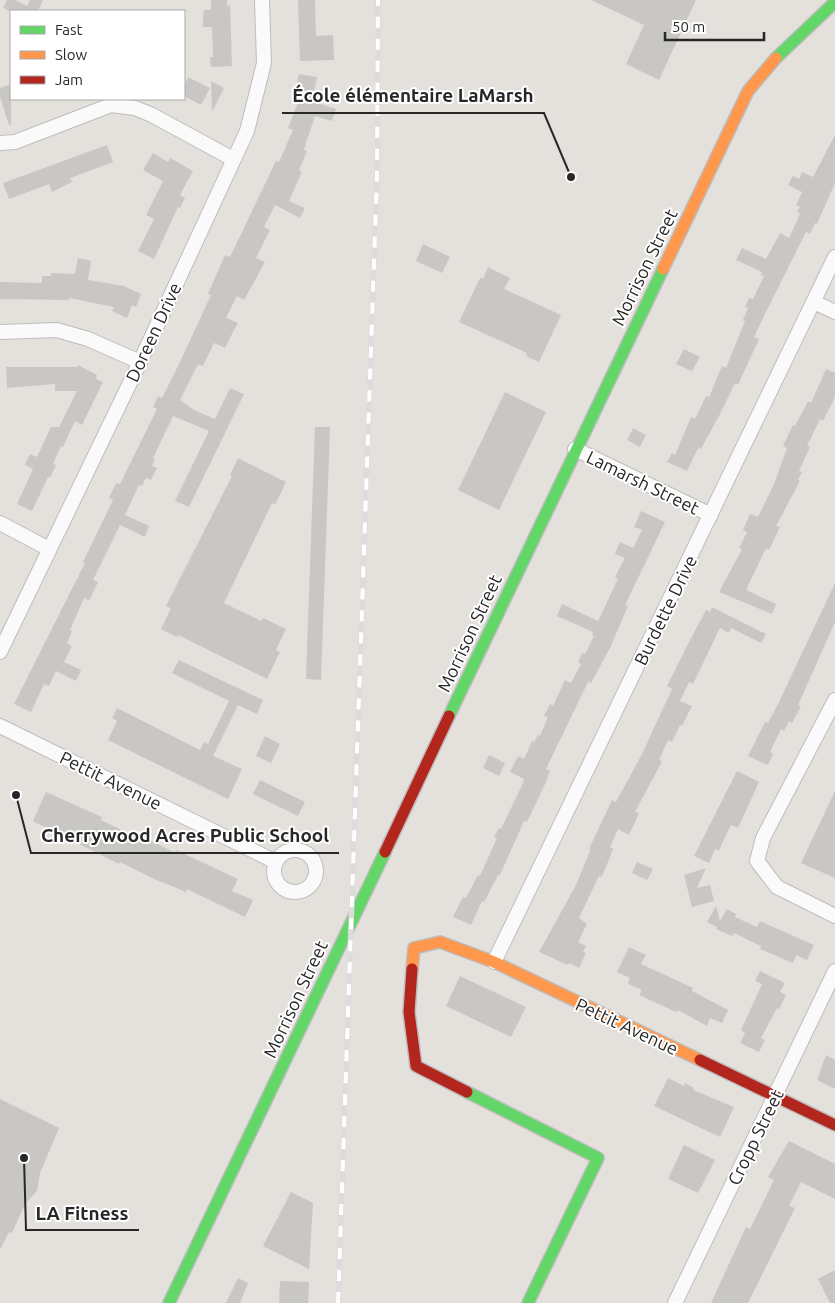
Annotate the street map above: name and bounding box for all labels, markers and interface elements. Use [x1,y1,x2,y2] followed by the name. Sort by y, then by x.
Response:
[10,10,185,100] legend
[665,10,764,42] scale bar
[672,18,705,35] text: 50 m
[55,21,83,38] text: Fast
[55,46,88,63] text: Slow
[55,71,83,88] text: Jam
[282,79,544,113] callout: École élémentaire LaMarsh
[292,84,534,106] text: École élémentaire LaMarsh
[607,205,681,329] street label: Morrison Street
[121,279,185,385] street label: Doreen Drive
[584,446,702,518] street label: Lamarsh Street
[630,552,700,668] street label: Burdette Drive
[433,571,505,695] street label: Morrison Street
[57,747,165,813] street label: Pettit Avenue
[31,819,339,853] callout: Cherrywood Acres Public School
[41,824,329,846] text: Cherrywood Acres Public School
[259,937,331,1061] street label: Morrison Street
[573,994,681,1058] street label: Pettit Avenue
[723,1086,787,1188] street label: Cropp Street
[26,1196,139,1230] callout: LA Fitness
[35,1202,129,1224] text: LA Fitness

